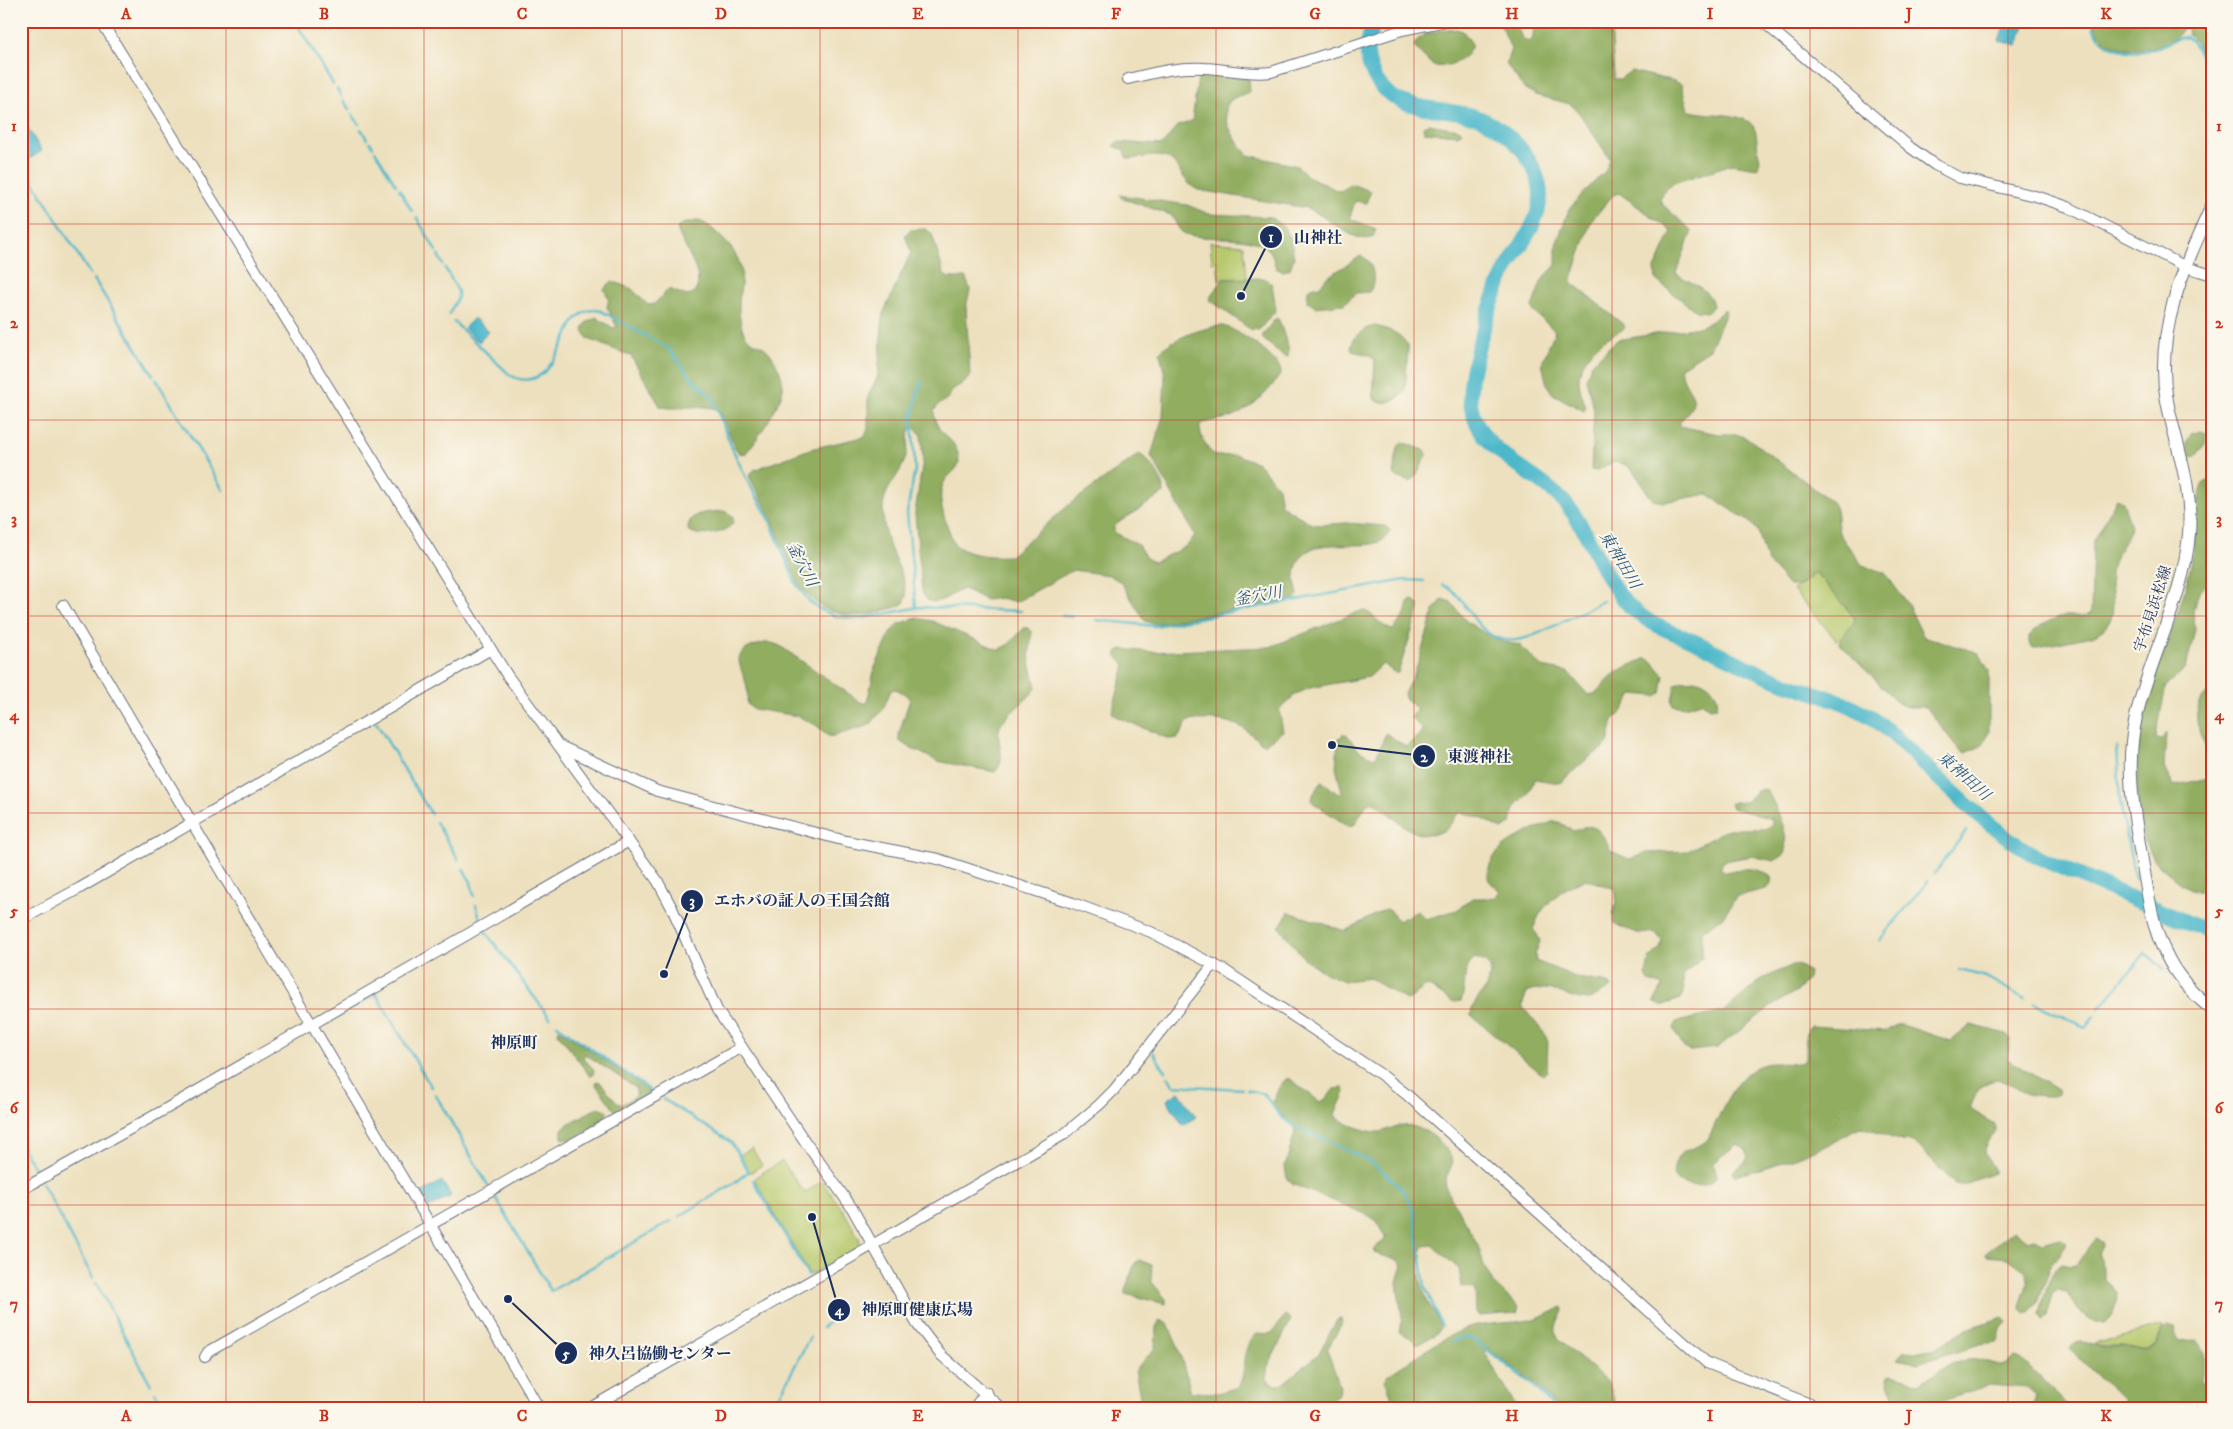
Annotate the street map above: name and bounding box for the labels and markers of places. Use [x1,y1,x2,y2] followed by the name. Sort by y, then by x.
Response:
[1259,221,1352,252] callout: 山神社
[1412,741,1521,772] callout: 東渡神社
[679,885,900,916] callout: エホバの証人の王国会館
[826,1294,983,1325] callout: 神原町健康広場
[553,1338,742,1369] callout: 神久呂協働センター

